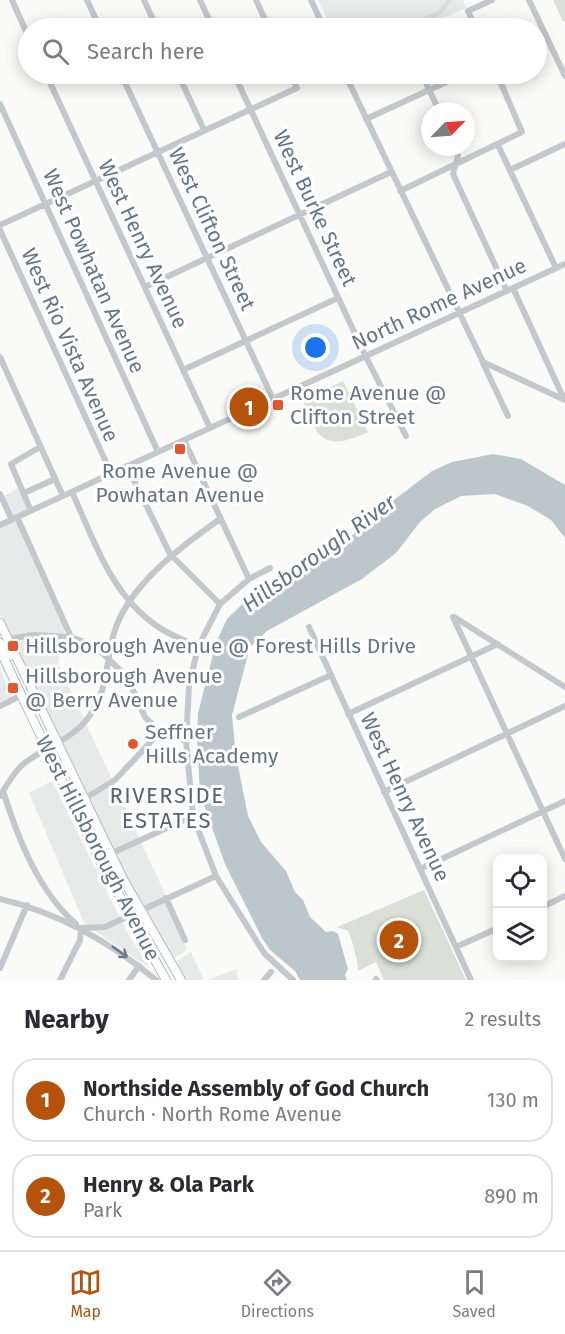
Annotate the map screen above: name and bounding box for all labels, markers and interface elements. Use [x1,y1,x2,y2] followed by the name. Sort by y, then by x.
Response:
[18,18,547,84] search box
[39,35,72,68] icon: search
[87,38,205,65] text: Search here
[421,102,475,156] north arrow
[267,126,363,291] street label: West Burke Street
[163,143,261,315] street label: West Clifton Street
[92,155,194,333] street label: West Henry Avenue
[37,165,151,377] street label: West Powhatan Avenue
[16,244,124,446] street label: West Rio Vista Avenue
[348,252,530,356] street label: North Rome Avenue
[301,333,330,362] your location
[290,380,446,430] place label: Rome Avenue @ Clifton Street
[230,384,268,430] pin: 1
[271,398,285,412] marker: Rome Avenue @ Clifton Street
[173,442,187,456] marker: Rome Avenue @ Powhatan Avenue
[95,458,265,508] place label: Rome Avenue @ Powhatan Avenue
[237,488,402,618] water label: Hillsborough River
[25,633,416,659] place label: Hillsborough Avenue @ Forest Hills Drive
[6,639,20,653] marker: Hillsborough Avenue @ Forest Hills Drive
[25,663,223,713] place label: Hillsborough Avenue @ Berry Avenue
[6,681,20,695] marker: Hillsborough Avenue @ Berry Avenue
[354,708,456,886] street label: West Henry Avenue
[145,719,279,769] place label: Seffner Hills Academy
[30,731,166,965] street label: West Hillsborough Avenue
[126,737,140,751] marker: Seffner Hills Academy
[110,782,224,834] district label: RIVERSIDE ESTATES
[493,854,547,962] map controls
[493,854,547,908] button: locate
[493,908,547,962] button: layers
[380,918,418,962] pin: 2
[111,946,128,958] one-way arrow
[24,1004,109,1035] text: Nearby
[464,1007,541,1031] text: 2 results
[83,1075,429,1102] text: Northside Assembly of God Church
[41,1088,50,1112] text: 1
[487,1088,539,1112] text: 130 m
[83,1102,342,1126] text: Church · North Rome Avenue
[83,1171,254,1198] text: Henry & Ola Park
[40,1184,51,1208] text: 2
[484,1184,539,1208] text: 890 m
[83,1198,122,1222] text: Park
[69,1266,102,1321] tab: Map
[241,1266,314,1321] tab: Directions
[452,1266,496,1321] tab: Saved

